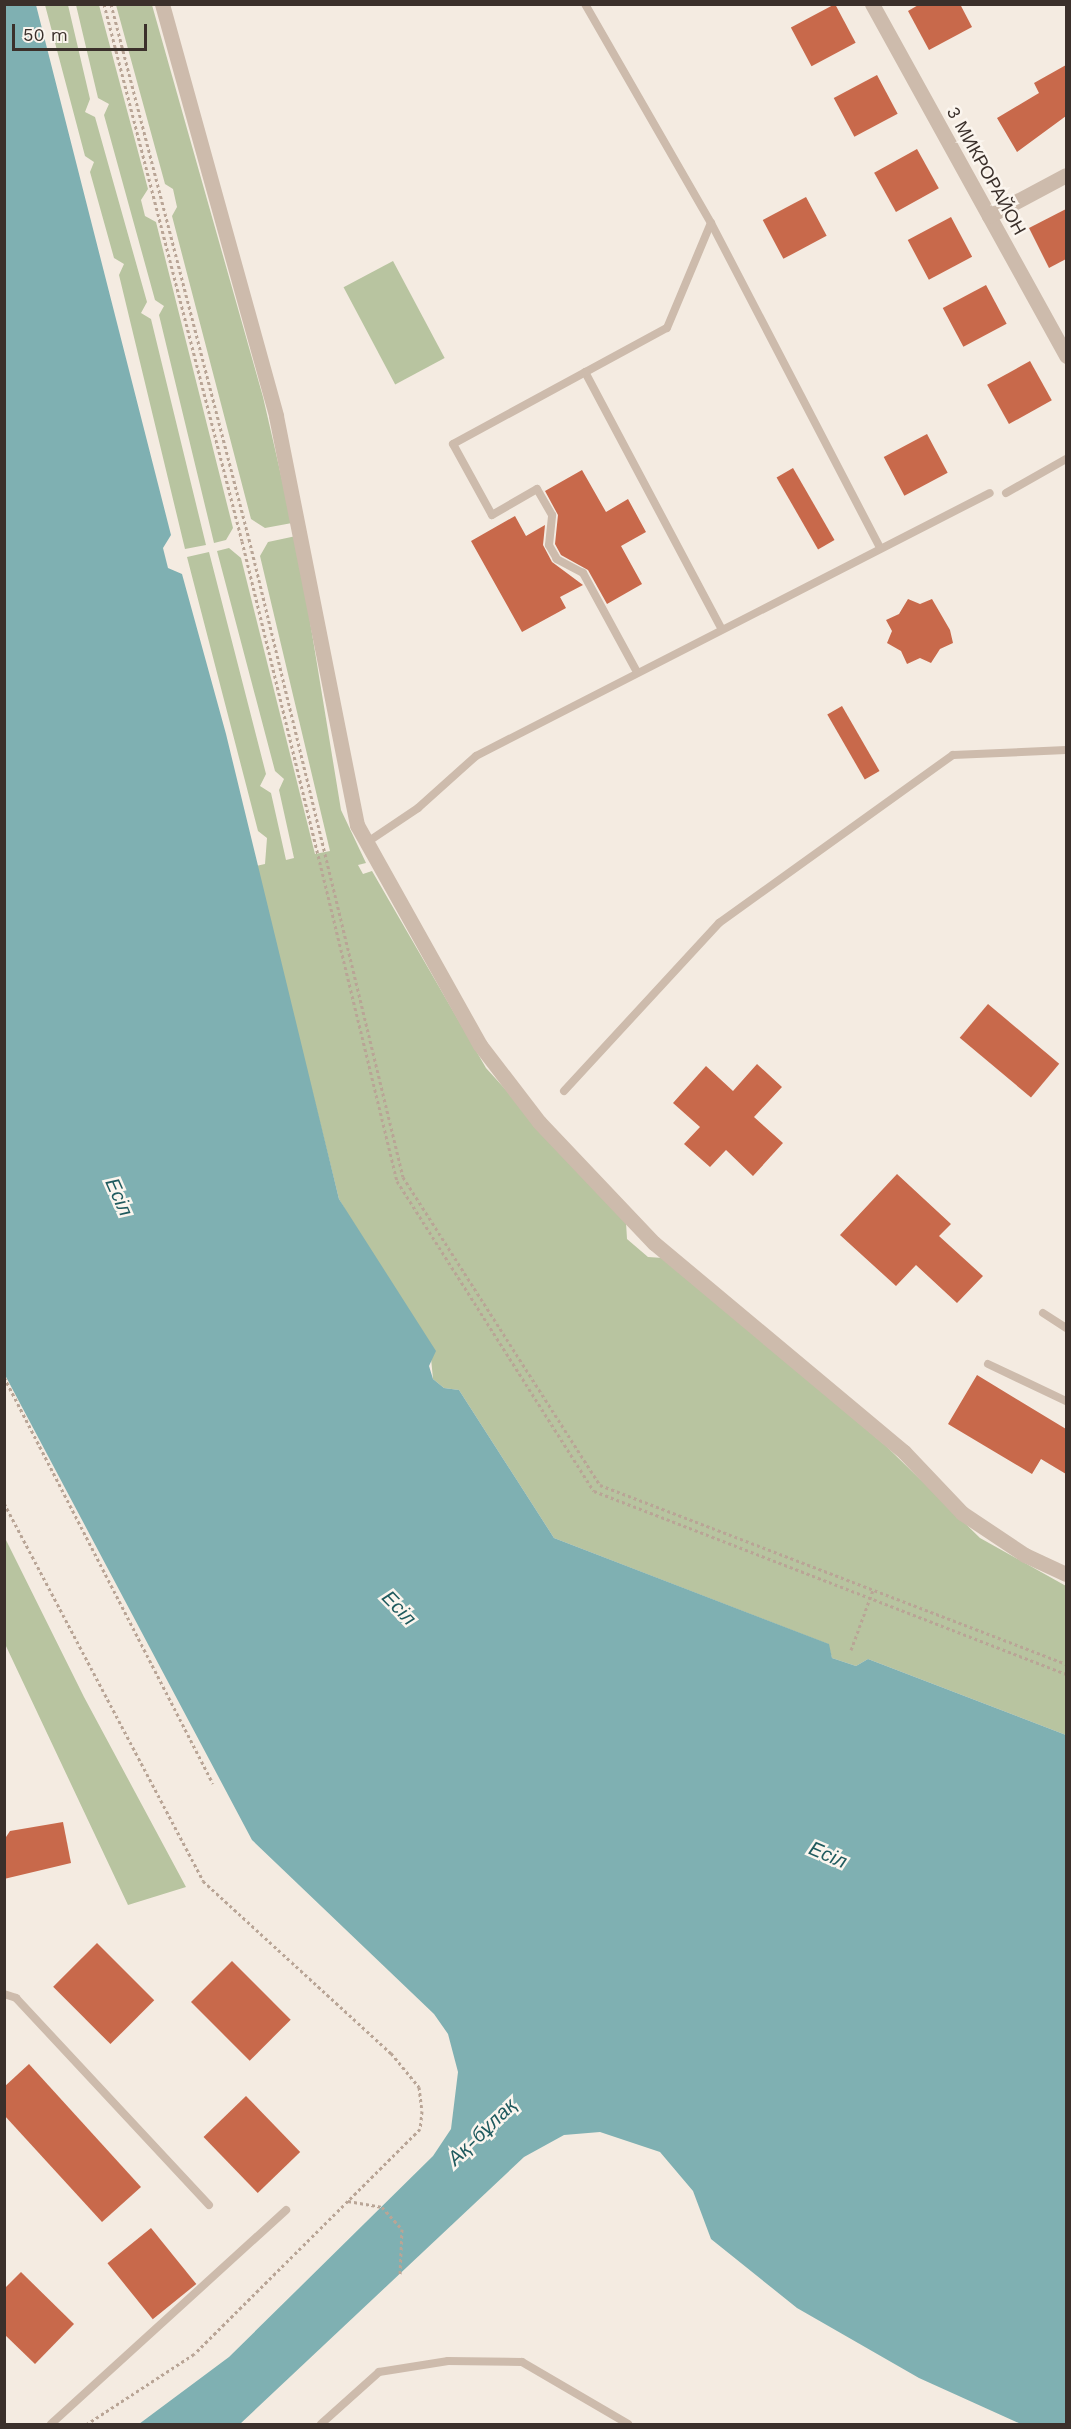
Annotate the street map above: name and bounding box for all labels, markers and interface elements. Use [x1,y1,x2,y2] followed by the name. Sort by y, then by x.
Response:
[15,12,150,50] scale bar
[23,24,68,45] text: 50 m
[942,103,1030,239] street label: 3 МИКРОРАЙОН
[100,1174,138,1220] water label: Есіл
[377,1586,421,1630] water label: Есіл
[805,1836,851,1874] water label: Есіл
[443,2093,521,2171] water label: Ақ-бұлақ

